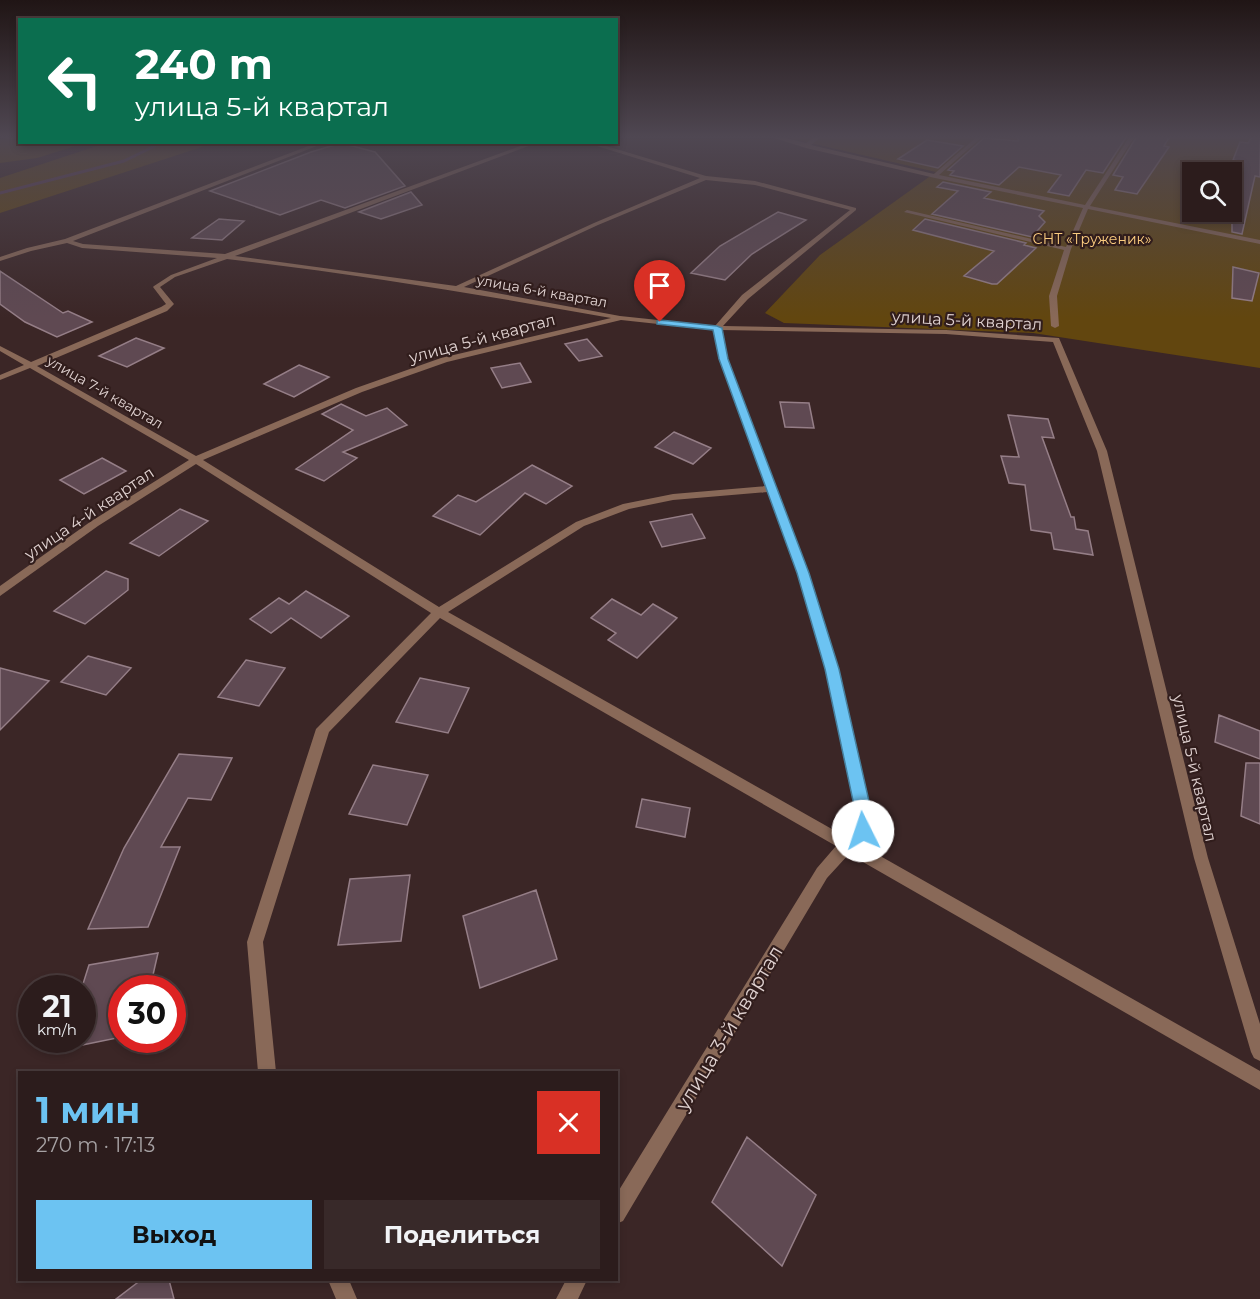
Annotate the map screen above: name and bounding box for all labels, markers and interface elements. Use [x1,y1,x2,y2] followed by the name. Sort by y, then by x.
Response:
[135,38,273,90] text: 240 m
[36,42,114,120] icon: left
[135,90,389,123] text: улица 5-й квартал
[1182,162,1242,222] map controls
[1182,162,1242,222] button: search
[1033,230,1151,248] park label: СНТ «Труженик»
[634,260,685,322] pin
[643,269,676,302] icon: arrive
[474,270,609,311] street label: улица 6-й квартал
[890,307,1043,334] street label: улица 5-й квартал
[406,310,557,367] street label: улица 5-й квартал
[43,351,166,433] street label: улица 7-й квартал
[20,463,158,564] street label: улица 4-й квартал
[1168,692,1221,844] street label: улица 5-й квартал
[831,799,895,863] position arrow
[670,941,788,1116] street label: улица 3-й квартал
[108,975,186,1053] speed limit sign: 30
[42,988,72,1025] text: 21
[37,1020,77,1039] text: km/h
[36,1088,140,1132] text: 1 мин
[537,1091,600,1154] button: close
[36,1133,155,1157] text: 270 m · 17:13
[36,1200,312,1269] button: Выход
[324,1200,600,1269] button: Поделиться

